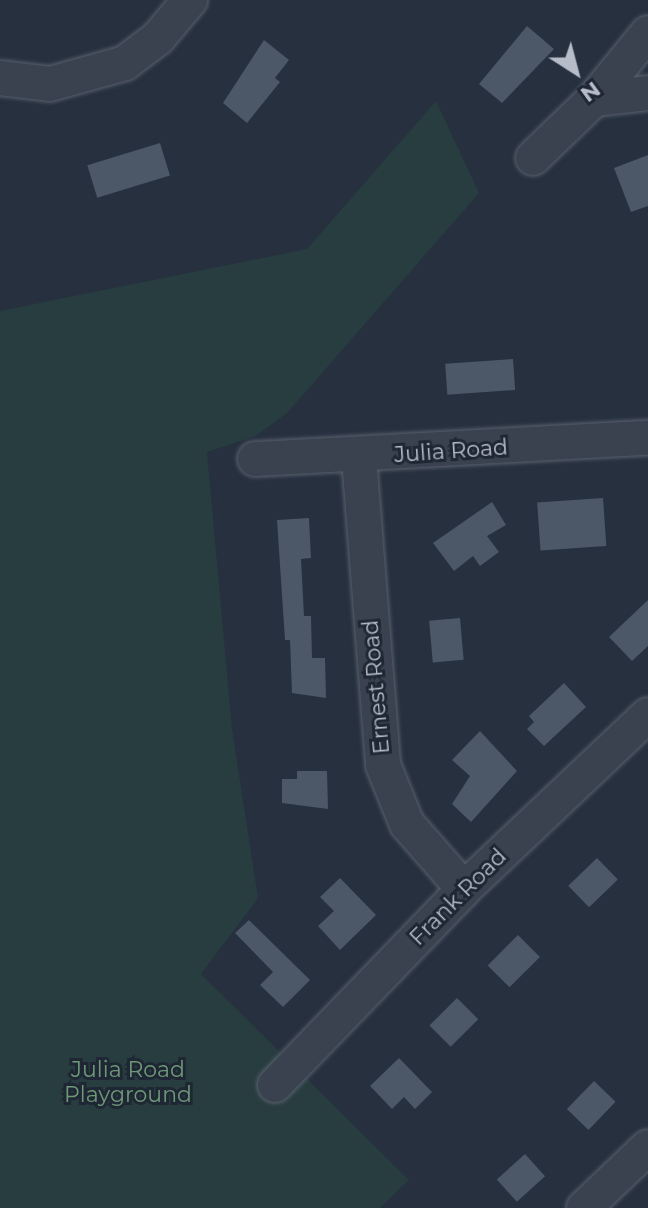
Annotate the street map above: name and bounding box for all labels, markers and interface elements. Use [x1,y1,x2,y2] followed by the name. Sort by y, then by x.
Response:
[536,32,616,112] north arrow
[575,76,606,108] text: N
[393,434,509,468] street label: Julia Road
[357,619,395,755] street label: Ernest Road
[404,843,512,951] street label: Frank Road
[64,1056,192,1108] park label: Julia Road Playground

